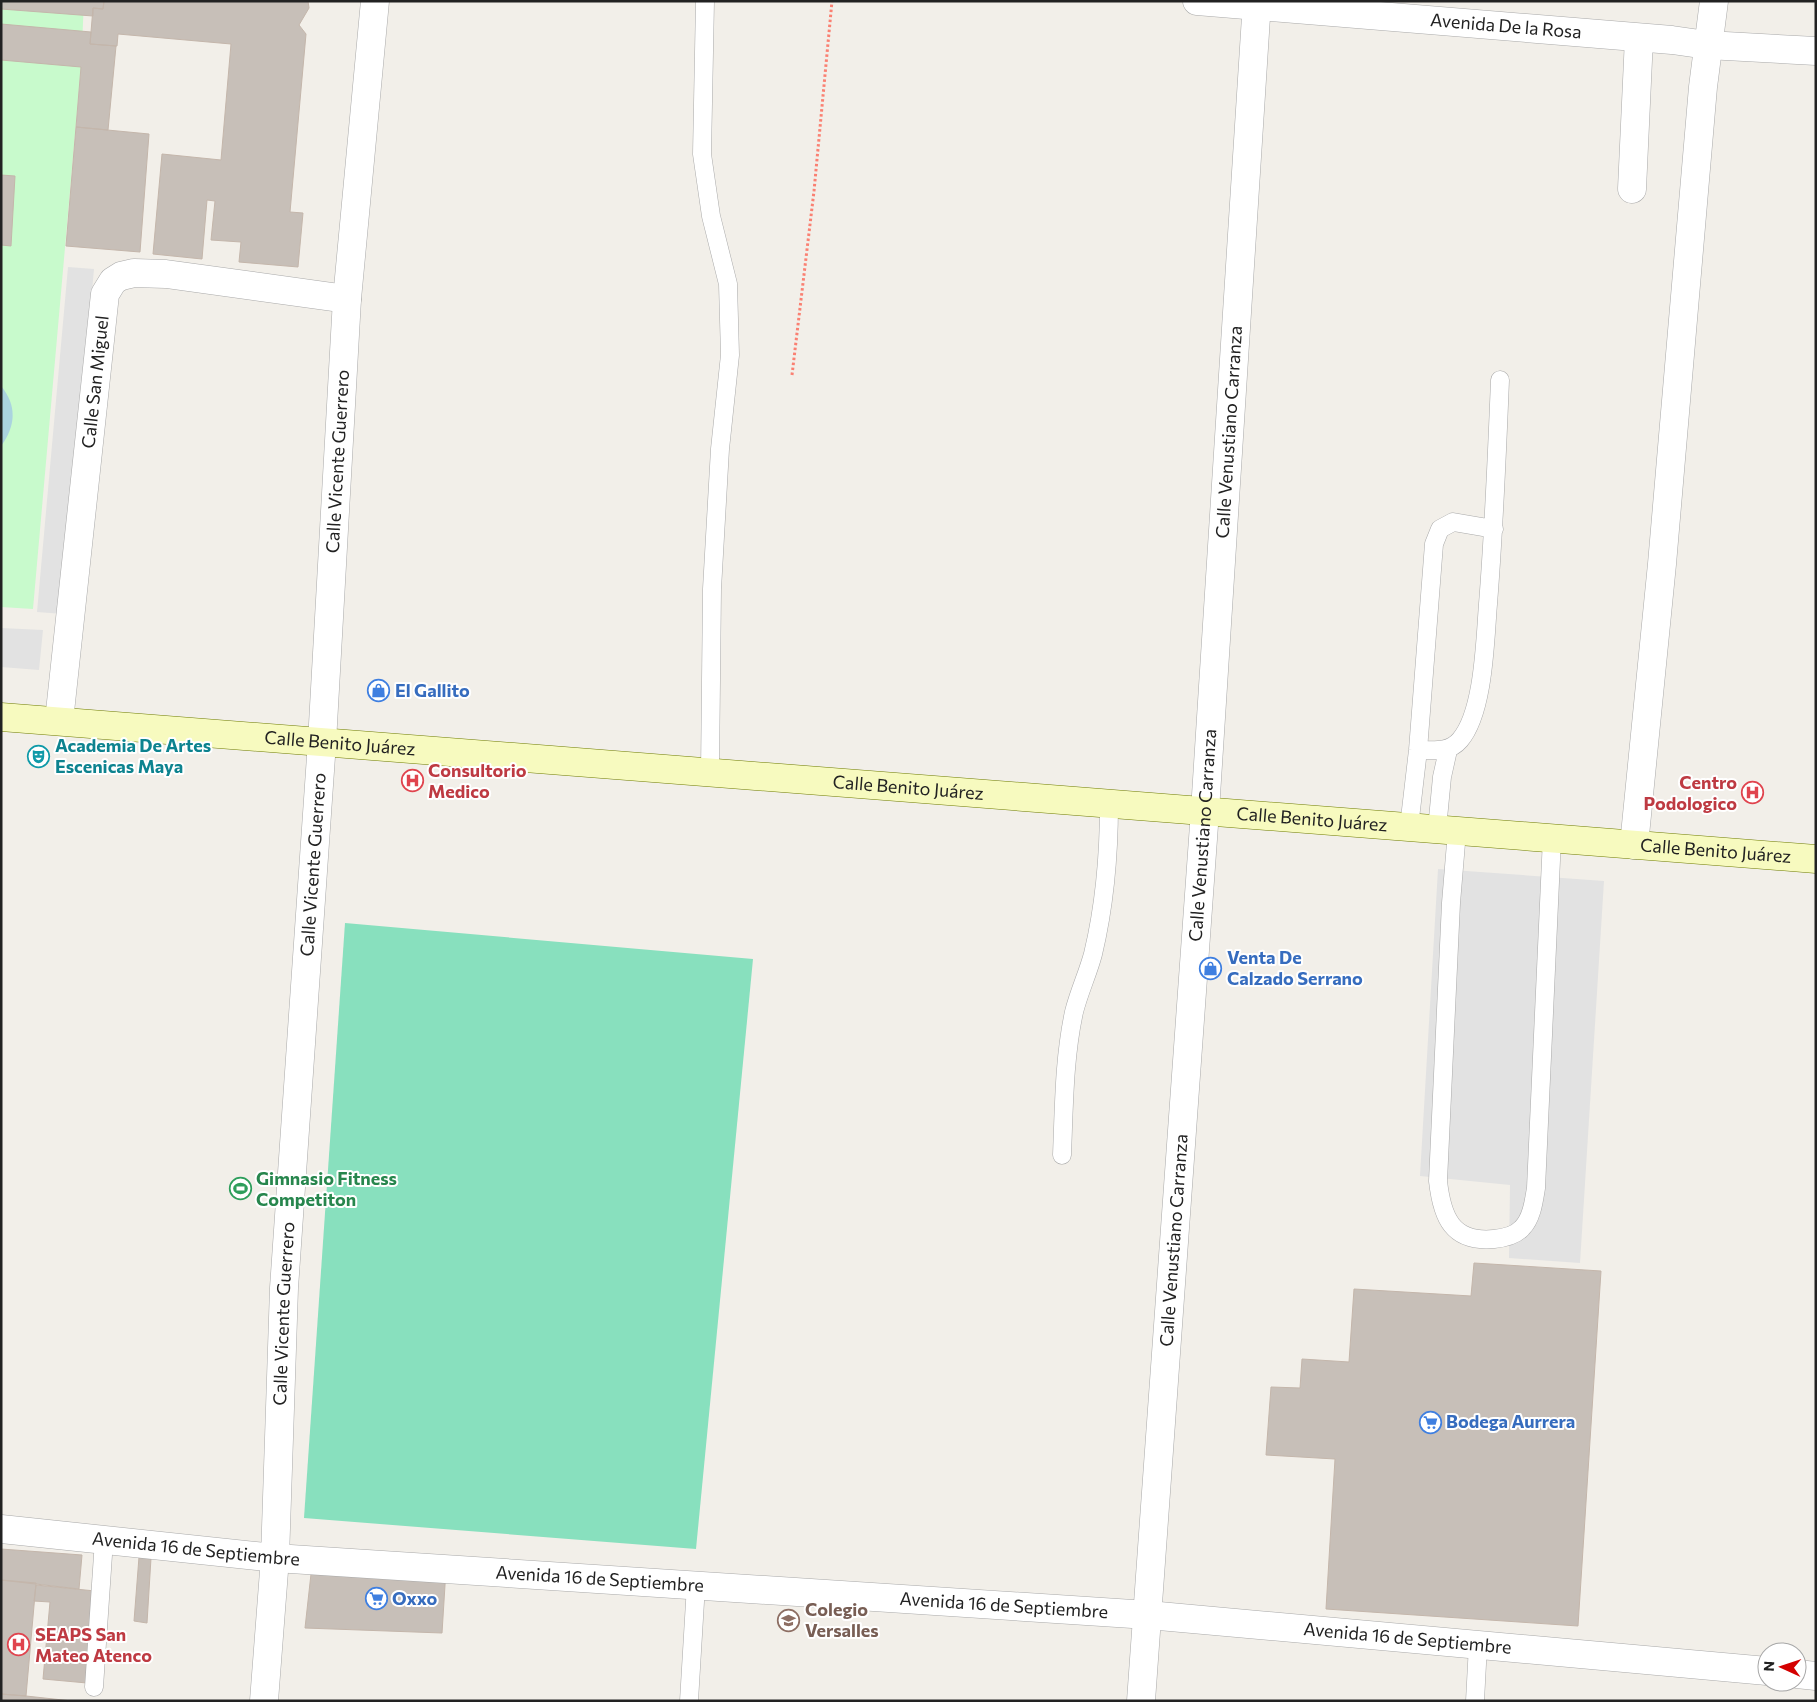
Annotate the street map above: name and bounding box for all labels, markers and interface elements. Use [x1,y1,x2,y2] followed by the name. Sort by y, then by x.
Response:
[1430,8,1583,43] street label: Avenida De la Rosa
[76,314,113,449] street label: Calle San Miguel
[1211,325,1246,539] street label: Calle Venustiano Carranza
[321,369,353,554] street label: Calle Vicente Guerrero
[367,679,391,703] shop icon: El Gallito
[395,679,470,701] place label: El Gallito
[264,726,416,759] street label: Calle Benito Juárez
[1184,728,1220,942] street label: Calle Venustiano Carranza
[55,734,211,777] place label: Academia De Artes Escenicas Maya
[27,744,51,768] theatre icon: Academia De Artes Escenicas Maya
[428,759,527,802] place label: Consultorio Medico
[400,769,424,793] hospital icon: Consultorio Medico
[832,770,985,804] street label: Calle Benito Juárez
[1643,771,1737,814] place label: Centro Podologico
[295,772,330,957] street label: Calle Vicente Guerrero
[1741,781,1765,805] hospital icon: Centro Podologico
[1236,802,1388,835] street label: Calle Benito Juárez
[1639,833,1792,867] street label: Calle Benito Juárez
[1227,946,1363,989] place label: Venta De Calzado Serrano
[1199,956,1223,980] shop icon: Venta De Calzado Serrano
[1155,1133,1192,1347] street label: Calle Venustiano Carranza
[256,1167,397,1210] place label: Gimnasio Fitness Competiton
[228,1177,252,1201] sports icon: Gimnasio Fitness Competiton
[268,1221,299,1406] street label: Calle Vicente Guerrero
[1418,1410,1442,1434] supermarket icon: Bodega Aurrera
[1446,1410,1575,1432] place label: Bodega Aurrera
[91,1527,301,1570] street label: Avenida 16 de Septiembre
[495,1560,705,1596] street label: Avenida 16 de Septiembre
[364,1587,388,1611] supermarket icon: Oxxo
[392,1587,437,1609] place label: Oxxo
[899,1587,1109,1622] street label: Avenida 16 de Septiembre
[805,1598,879,1641] place label: Colegio Versalles
[777,1608,801,1632] school or university icon: Colegio Versalles
[1303,1617,1513,1658] street label: Avenida 16 de Septiembre
[35,1623,152,1666] place label: SEAPS San Mateo Atenco
[7,1633,31,1657] hospital icon: SEAPS San Mateo Atenco
[1757,1642,1807,1692] north arrow
[1760,1661,1777,1672] text: N

